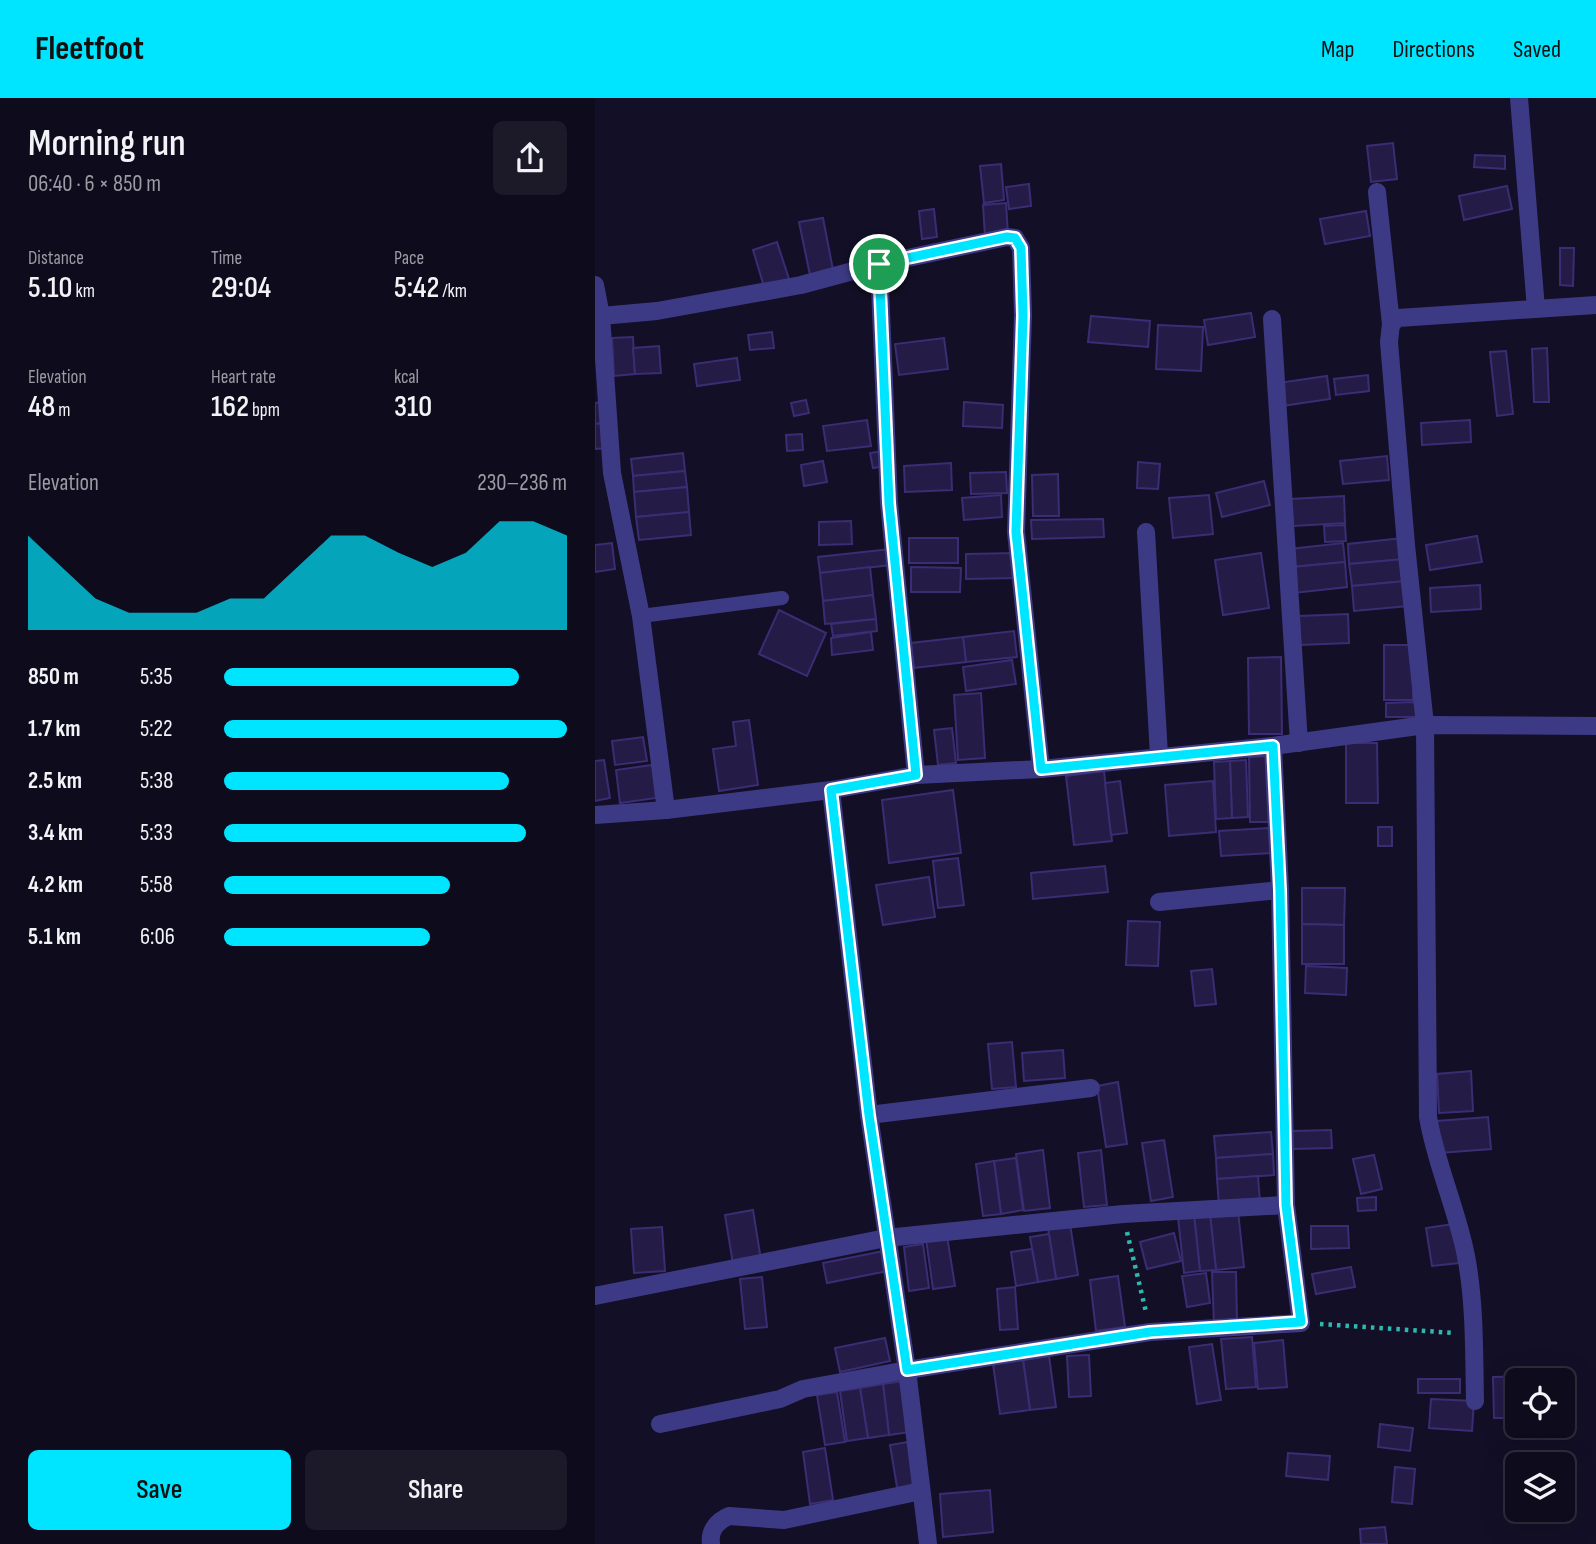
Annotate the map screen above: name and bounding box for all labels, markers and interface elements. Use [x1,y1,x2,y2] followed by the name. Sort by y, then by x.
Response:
[35,29,144,69] text: Fleetfoot
[1321,35,1354,64] text: Map
[1392,35,1475,64] text: Directions
[1513,35,1561,64] text: Saved
[28,121,186,166] text: Morning run
[493,121,567,195] button: share
[28,170,161,198] text: 06:40 · 6 × 850 m
[849,234,909,294] pin
[860,245,898,283] icon: arrive
[28,247,84,270] text: Distance
[211,247,242,270] text: Time
[394,247,424,270] text: Pace
[28,270,72,306] text: 5.10
[211,270,271,306] text: 29:04
[394,270,439,306] text: 5:42
[72,280,95,303] text: km
[439,280,467,303] text: /km
[28,366,87,389] text: Elevation
[211,366,276,389] text: Heart rate
[394,366,419,389] text: kcal
[28,389,55,425] text: 48
[211,389,249,425] text: 162
[394,389,432,425] text: 310
[55,399,70,422] text: m
[249,399,280,422] text: bpm
[28,469,99,497] text: Elevation
[477,469,567,497] text: 230–236 m
[28,663,79,691] text: 850 m
[140,663,172,691] text: 5:35
[28,715,81,743] text: 1.7 km
[140,715,173,743] text: 5:22
[28,767,82,795] text: 2.5 km
[140,767,173,795] text: 5:38
[28,819,83,847] text: 3.4 km
[140,819,173,847] text: 5:33
[28,871,83,899] text: 4.2 km
[140,871,173,899] text: 5:58
[28,923,81,951] text: 5.1 km
[140,923,175,951] text: 6:06
[1505,1368,1575,1522] map controls
[1505,1368,1575,1438] button: locate
[28,1450,291,1530] button: Save
[305,1450,567,1530] button: Share
[1505,1452,1575,1522] button: layers

